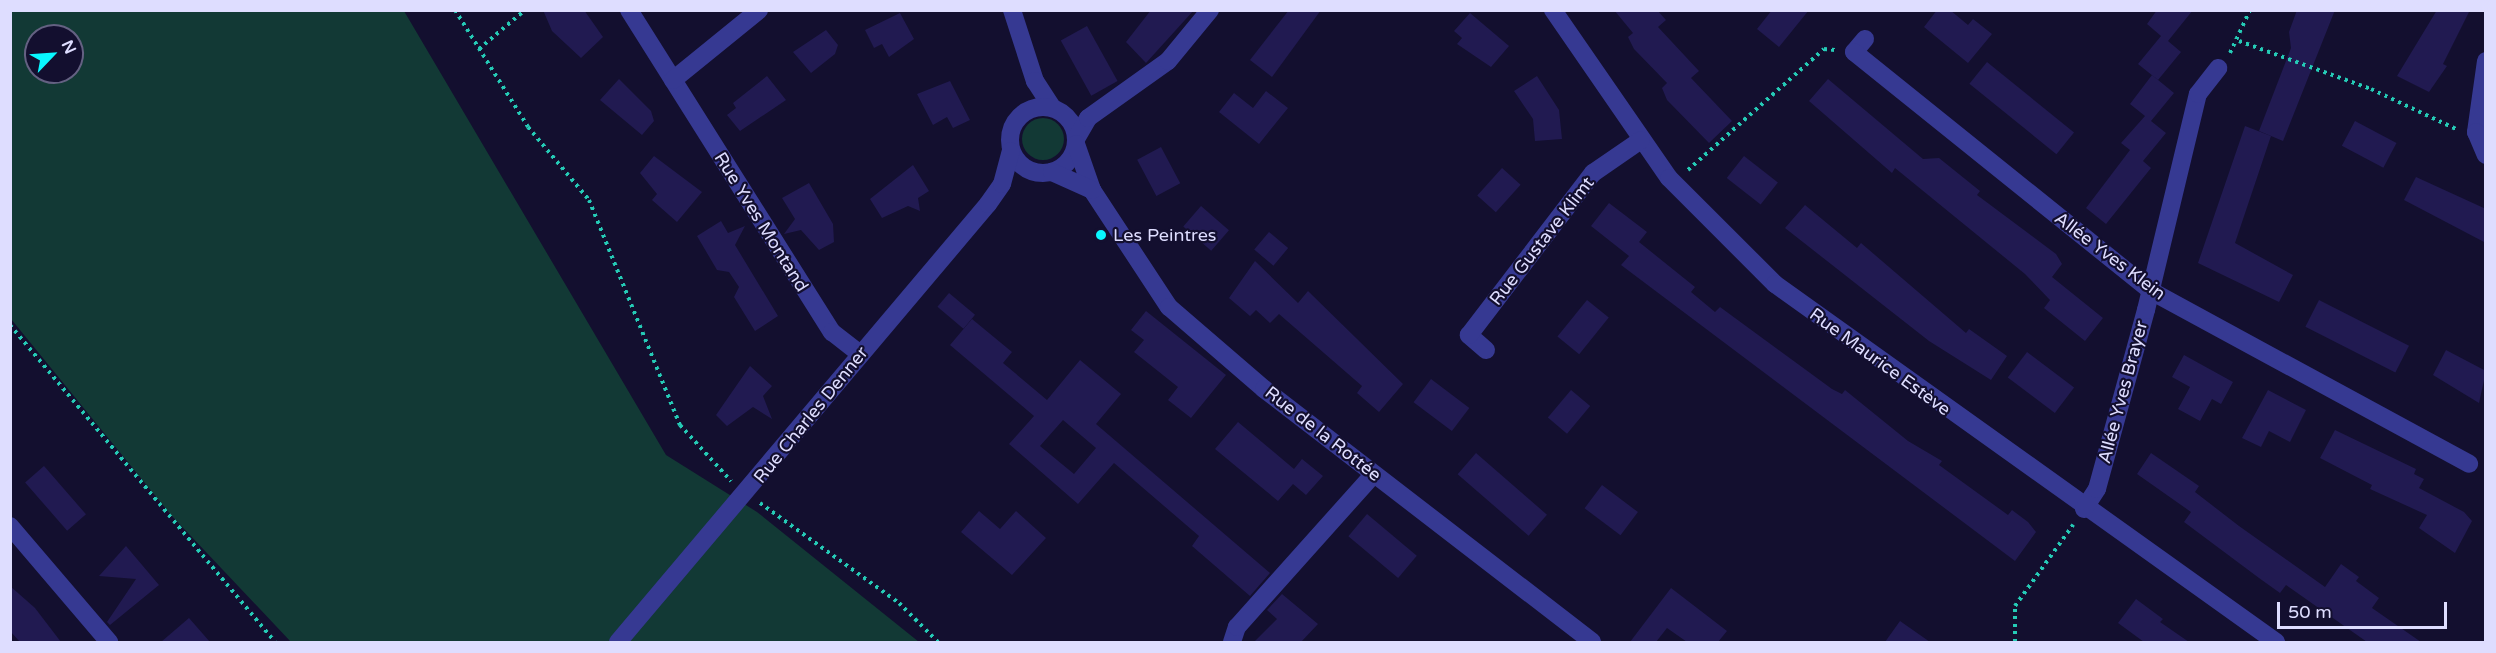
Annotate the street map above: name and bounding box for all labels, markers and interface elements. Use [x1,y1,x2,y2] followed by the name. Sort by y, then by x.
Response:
[24,24,84,84] north arrow
[57,37,80,57] text: N
[709,148,813,296] street label: Rue Yves Montand
[1485,172,1599,310] street label: Rue Gustave Klimt
[2050,207,2170,305] street label: Allée Yves Klein
[1113,224,1216,246] place label: Les Peintres
[1094,228,1108,242] marker: Les Peintres
[1805,304,1955,420] street label: Rue Maurice Estève
[2094,318,2152,466] street label: Allée Yves Brayer
[749,342,873,488] street label: Rue Charles Denner
[1260,382,1386,486] street label: Rue de la Rottée
[2280,590,2450,628] scale bar
[2288,601,2332,623] text: 50 m

